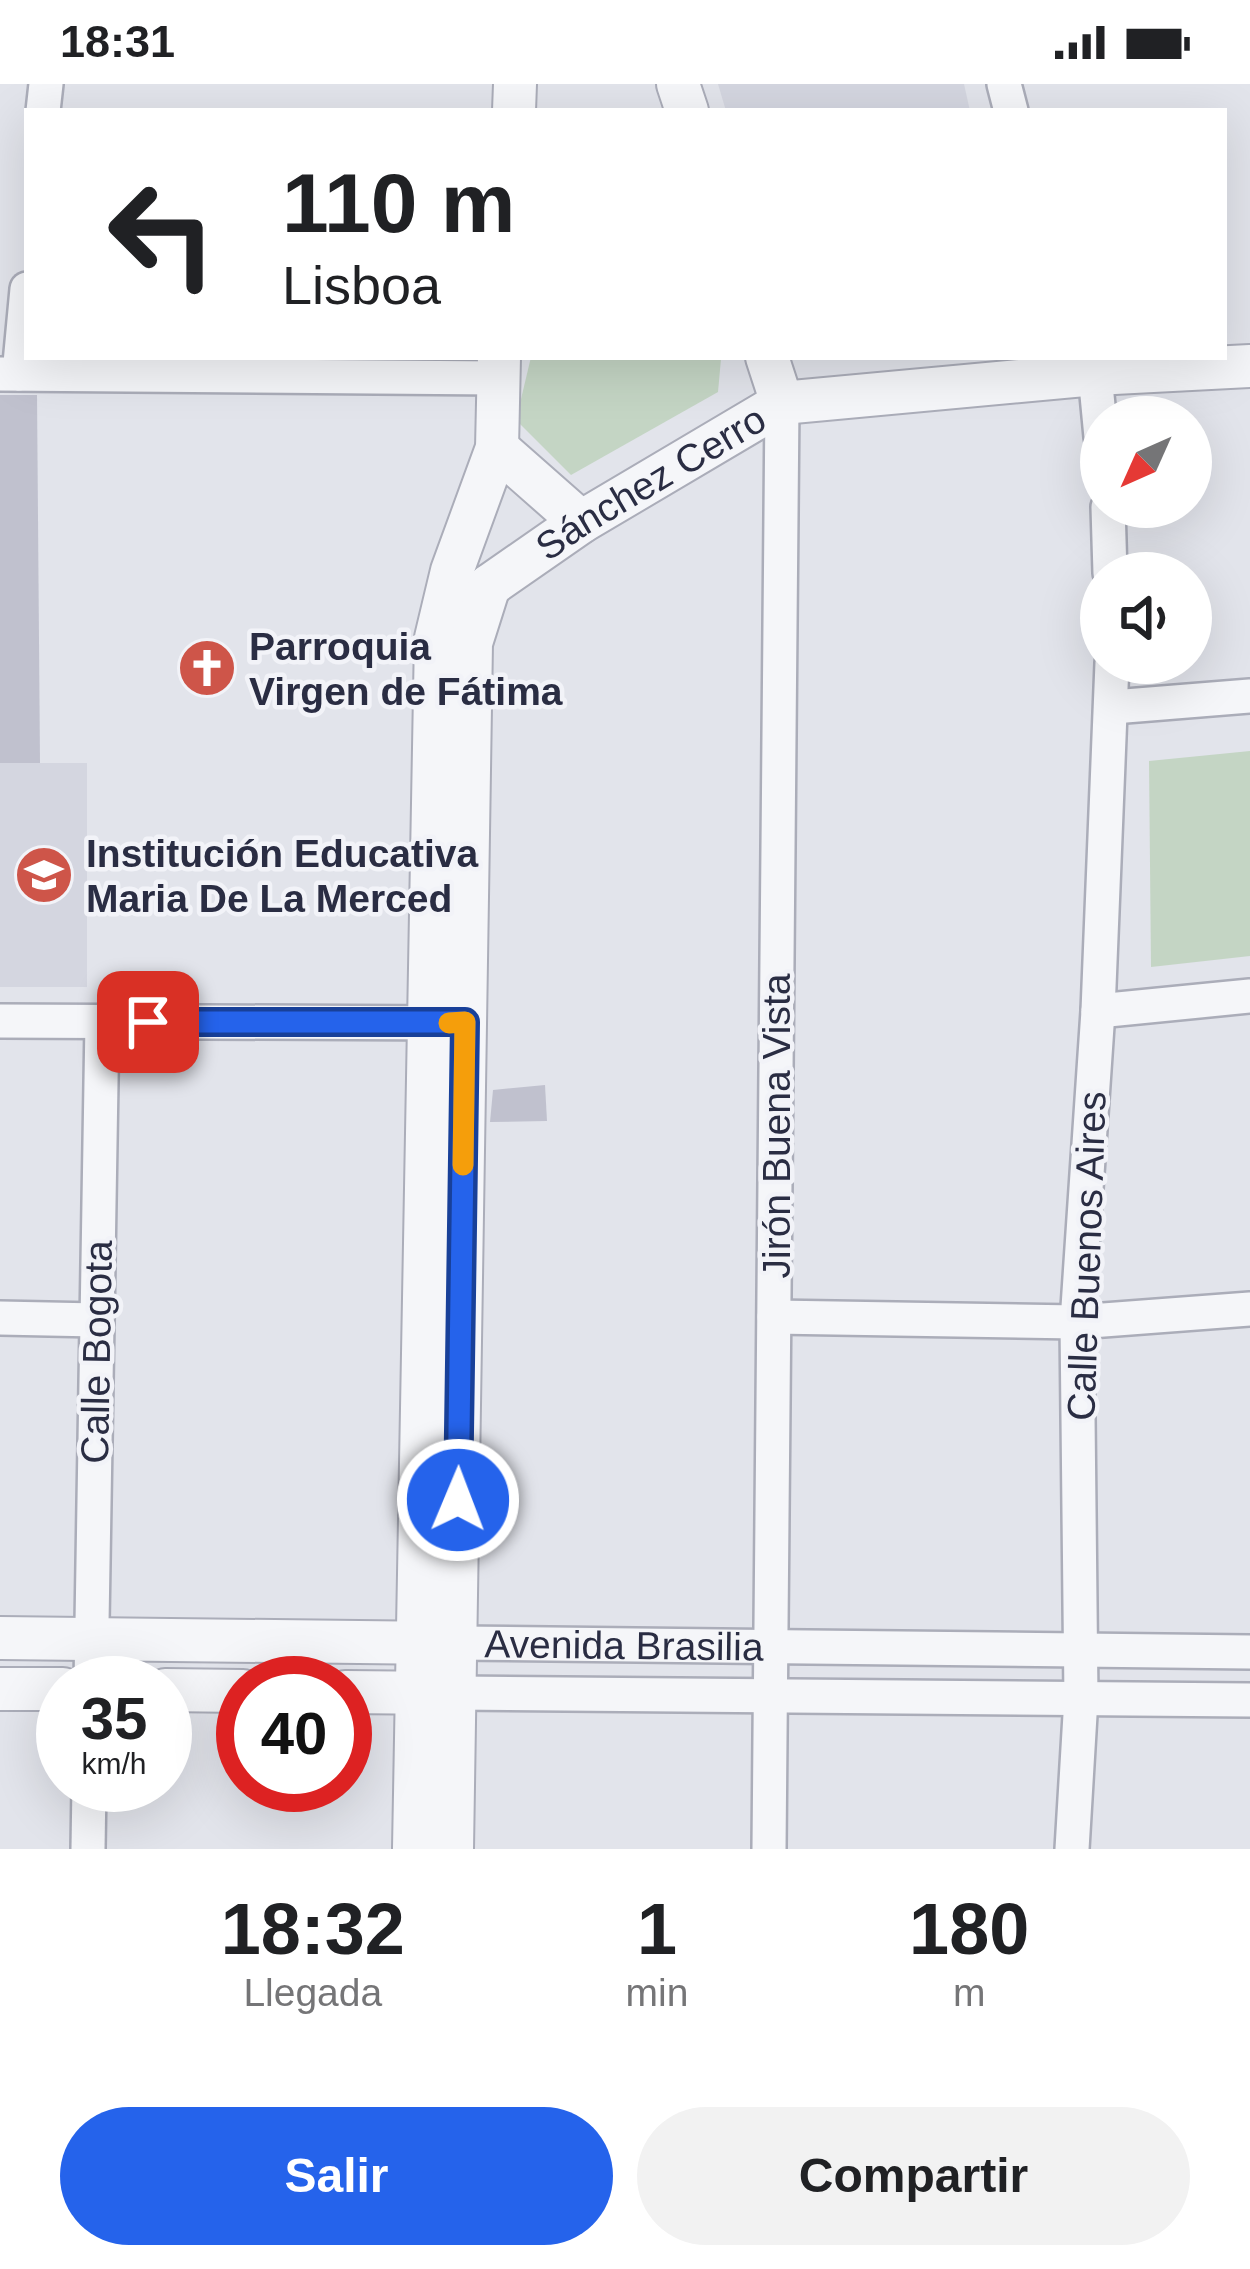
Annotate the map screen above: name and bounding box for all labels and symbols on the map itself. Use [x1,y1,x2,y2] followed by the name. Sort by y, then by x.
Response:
[1080,396,1212,528] north arrow
[528,397,773,569] street label: Sánchez Cerro
[249,625,563,713] place label: Parroquia Virgen de Fátima
[176,637,238,699] church icon: Parroquia Virgen de Fátima
[86,832,479,920] place label: Institución Educativa Maria De La Merced
[13,844,75,906] school or university icon: Institución Educativa Maria De La Merced
[97,971,199,1073] pin
[755,973,798,1278] street label: Jirón Buena Vista
[1059,1091,1114,1421] street label: Calle Buenos Aires
[73,1240,120,1464] street label: Calle Bogota
[395,1437,521,1563] position arrow
[484,1622,764,1668] street label: Avenida Brasilia
[216,1656,372,1812] speed limit sign: 40

